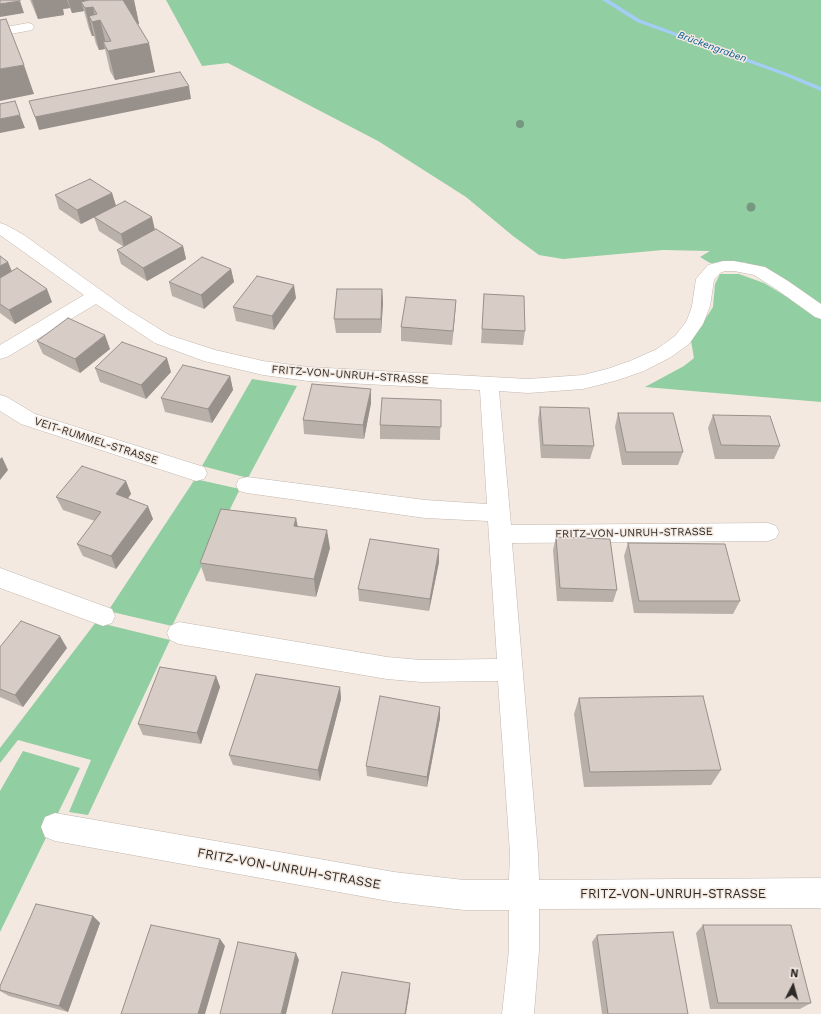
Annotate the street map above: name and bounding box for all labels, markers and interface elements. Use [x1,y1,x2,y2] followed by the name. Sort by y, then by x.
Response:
[676,29,748,65] water label: Brückengraben
[271,363,429,387] street label: FRITZ-VON-UNRUH-STRASSE
[32,415,160,467] street label: VEIT-RUMMEL-STRASSE
[555,525,713,541] street label: FRITZ-VON-UNRUH-STRASSE
[196,845,382,893] street label: FRITZ-VON-UNRUH-STRASSE
[580,886,766,902] street label: FRITZ-VON-UNRUH-STRASSE
[773,966,813,1006] north arrow
[790,967,799,980] text: N

